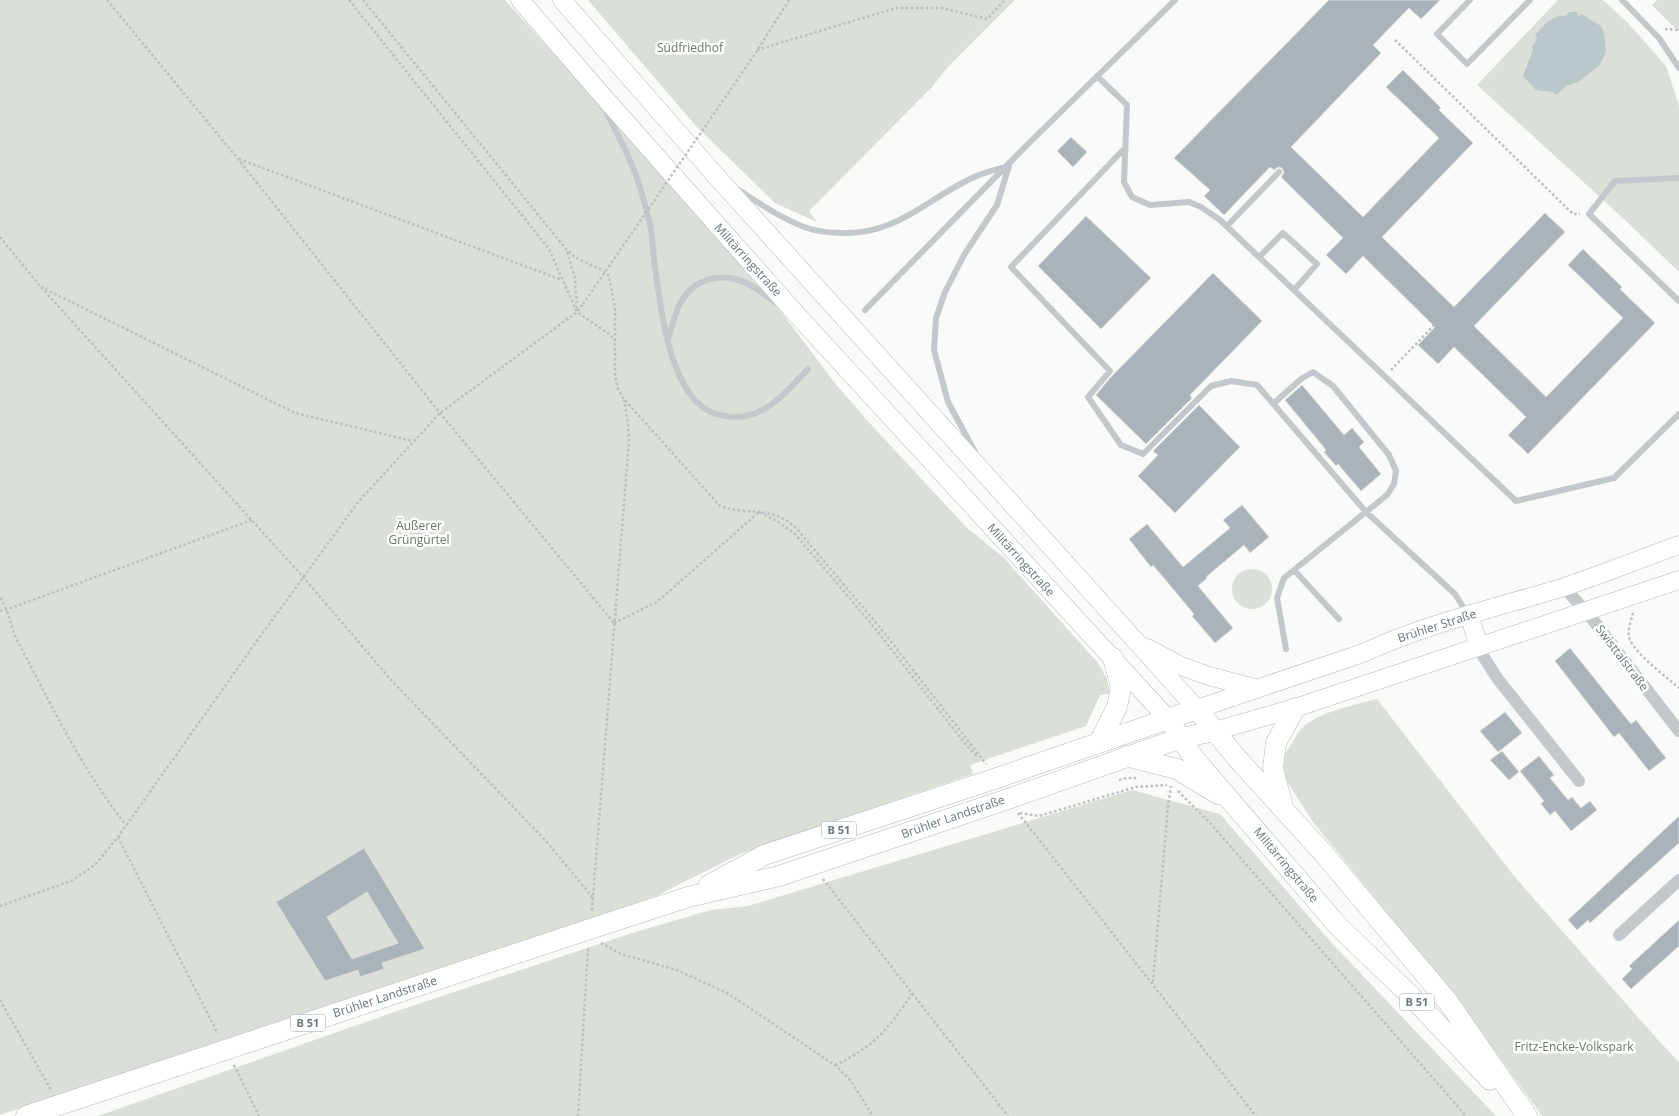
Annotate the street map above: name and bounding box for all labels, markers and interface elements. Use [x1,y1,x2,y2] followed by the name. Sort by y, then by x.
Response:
[657,39,724,56] park label: Südfriedhof
[711,219,786,300] street label: Militärringstraße
[388,517,450,548] park label: Äußerer Grüngürtel
[984,519,1059,600] street label: Militärringstraße
[1395,605,1479,646] street label: Brühler Straße
[1592,621,1653,694] street label: Swisttalstraße
[899,791,1007,842] street label: Brühler Landstraße
[822,822,856,838] road number: B 51
[1250,823,1323,906] street label: Militärringstraße
[331,972,439,1021] street label: Brühler Landstraße
[1400,994,1434,1010] road number: B 51
[290,1014,326,1032] road number: B 51
[1514,1038,1634,1055] park label: Fritz-Encke-Volkspark

